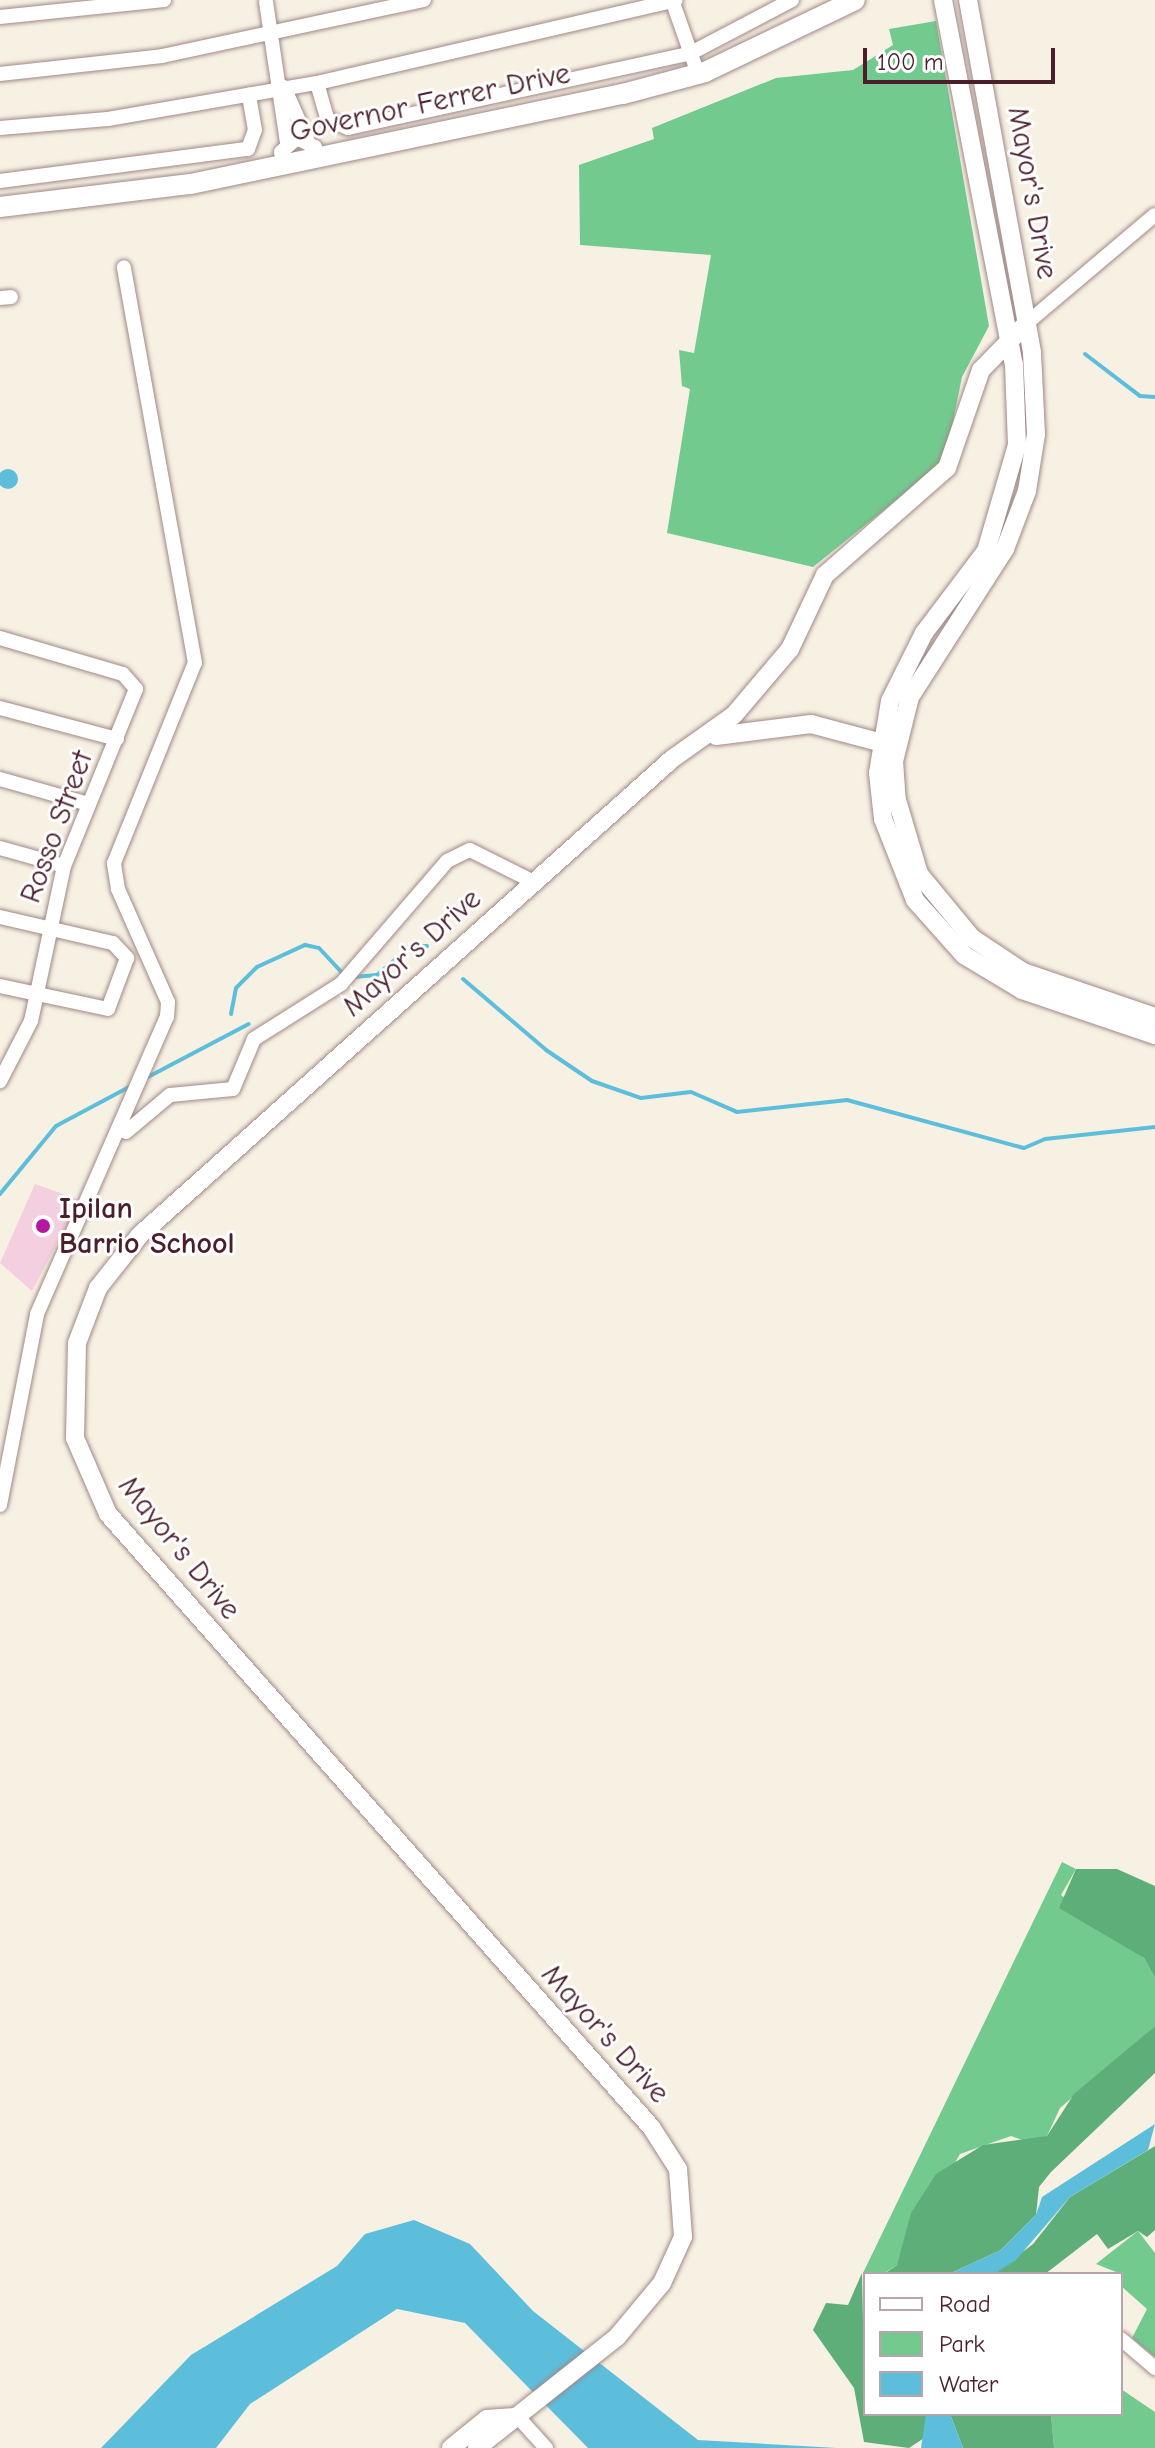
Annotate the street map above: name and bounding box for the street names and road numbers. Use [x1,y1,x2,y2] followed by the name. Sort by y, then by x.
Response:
[287,56,573,150] street label: Governor Ferrer Drive
[999,104,1065,282] street label: Mayor's Drive
[13,746,101,908] street label: Rosso Street
[335,881,489,1025] street label: Mayor's Drive
[110,1469,248,1627] street label: Mayor's Drive
[533,1957,677,2111] street label: Mayor's Drive

